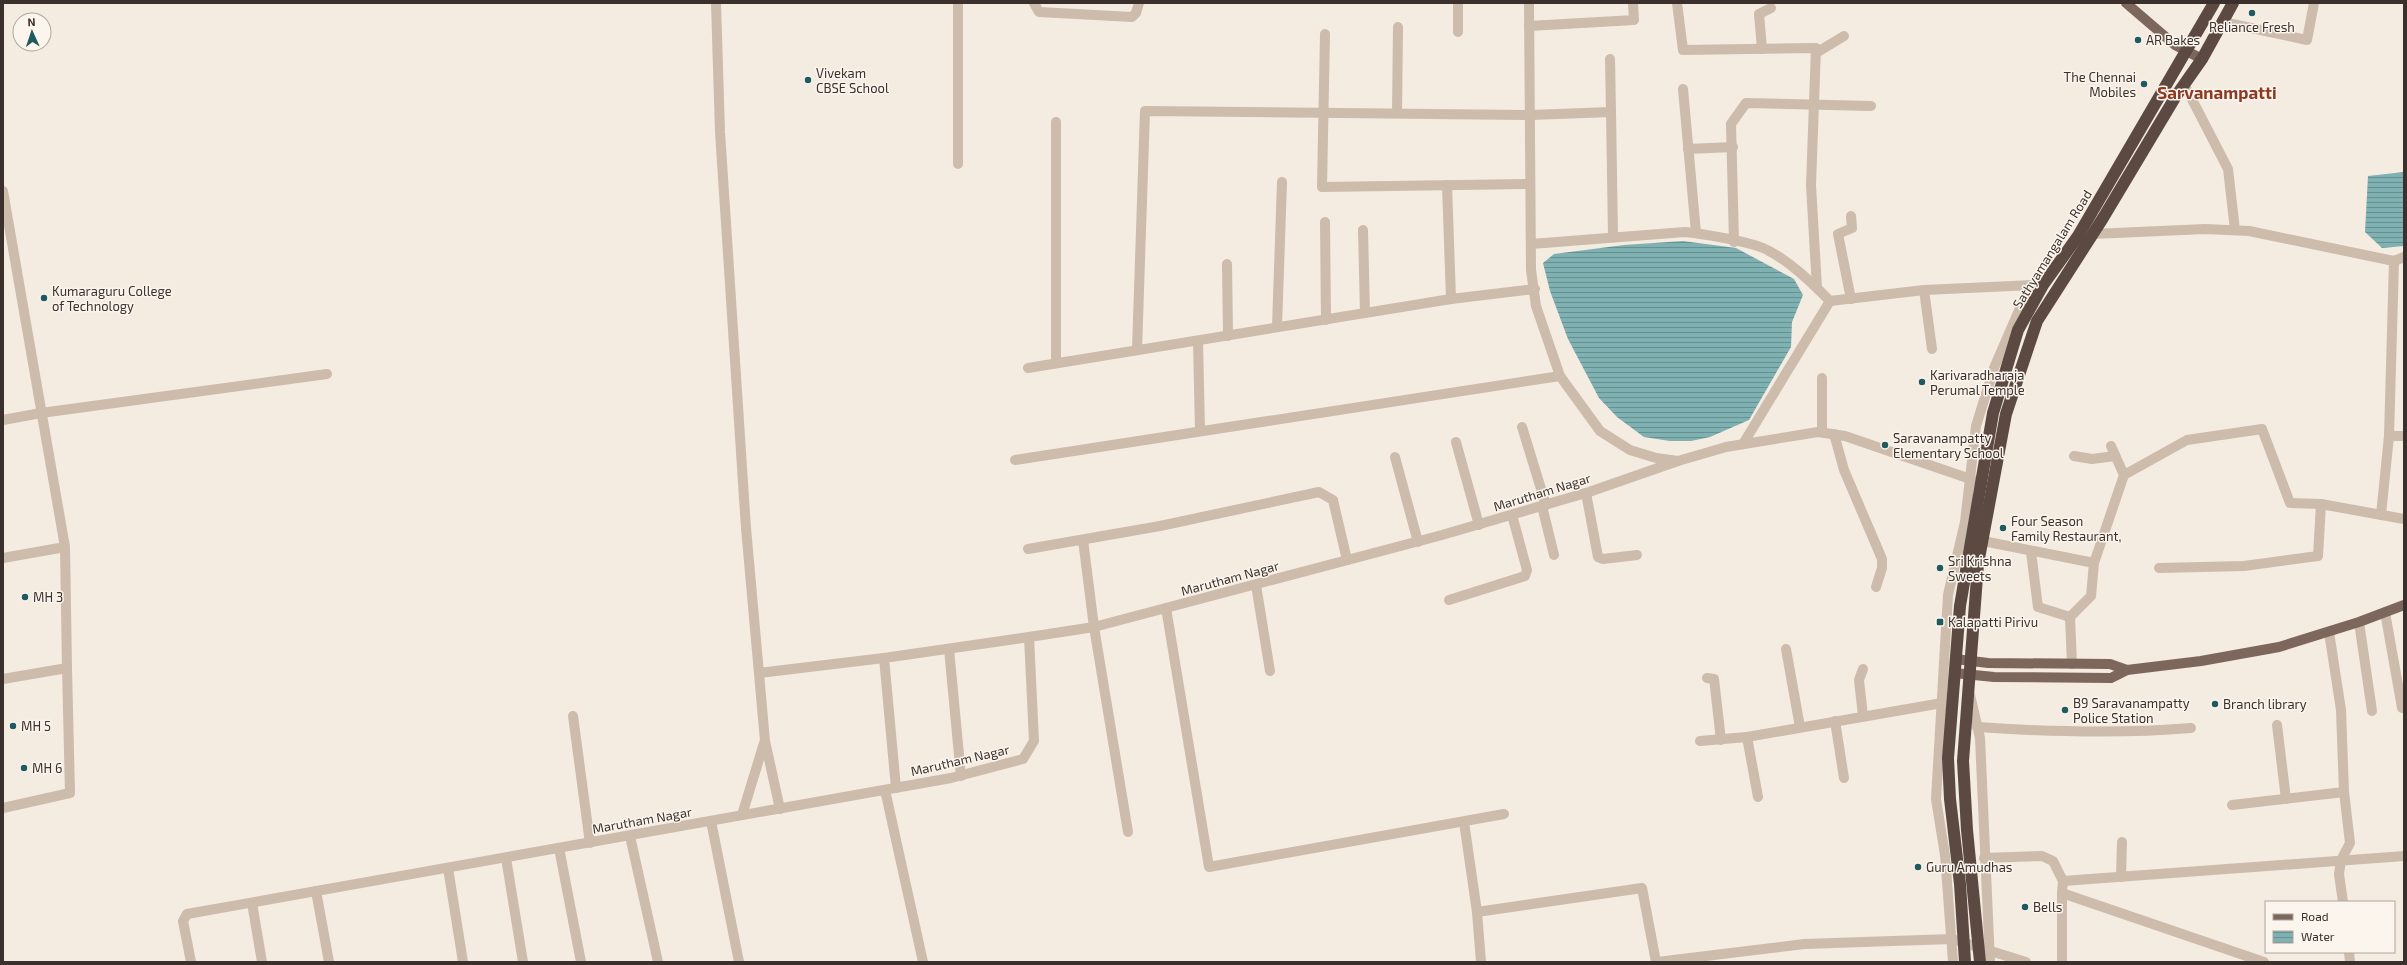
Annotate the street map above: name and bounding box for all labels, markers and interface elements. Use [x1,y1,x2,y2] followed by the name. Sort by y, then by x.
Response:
[2247,8,2257,18] marker: Reliance Fresh
[12,12,52,52] north arrow
[27,15,36,28] text: N
[2209,19,2295,35] place label: Reliance Fresh
[2146,32,2200,48] place label: AR Bakes
[2133,35,2143,45] marker: AR Bakes
[816,65,889,96] place label: Vivekam CBSE School
[2064,69,2136,100] place label: The Chennai Mobiles
[803,75,813,85] marker: Vivekam CBSE School
[2139,79,2149,89] marker: The Chennai Mobiles
[2157,82,2277,102] district label: Sarvanampatti
[2009,187,2095,311] street label: Sathyamangalam Road
[52,283,172,314] place label: Kumaraguru College of Technology
[39,293,49,303] marker: Kumaraguru College of Technology
[1930,367,2025,398] place label: Karivaradharaja Perumal Temple
[1917,377,1927,387] marker: Karivaradharaja Perumal Temple
[1893,430,2004,461] place label: Saravanampatty Elementary School
[1880,440,1890,450] marker: Saravanampatty Elementary School
[1491,470,1593,514] street label: Marutham Nagar
[2011,513,2121,544] place label: Four Season Family Restaurant,
[1998,523,2008,533] marker: Four Season Family Restaurant,
[1948,553,2012,584] place label: Sri Krishna Sweets
[1179,557,1281,599] street label: Marutham Nagar
[1935,563,1945,573] marker: Sri Krishna Sweets
[33,589,63,605] place label: MH 3
[20,592,30,602] marker: MH 3
[1948,614,2038,630] place label: Kalapatti Pirivu
[1935,617,1945,627] marker: Kalapatti Pirivu
[2073,695,2190,726] place label: B9 Saravanampatty Police Station
[2223,696,2307,712] place label: Branch library
[2210,699,2220,709] marker: Branch library
[2060,705,2070,715] marker: B9 Saravanampatty Police Station
[21,718,51,734] place label: MH 5
[8,721,18,731] marker: MH 5
[909,741,1011,779] street label: Marutham Nagar
[32,760,62,776] place label: MH 6
[19,763,29,773] marker: MH 6
[591,803,693,837] street label: Marutham Nagar
[1926,859,2012,875] place label: Guru Amudhas
[1913,862,1923,872] marker: Guru Amudhas
[2033,899,2062,915] place label: Bells
[2265,901,2395,953] legend
[2020,902,2030,912] marker: Bells
[2301,909,2329,923] text: Road
[2301,929,2335,943] text: Water

